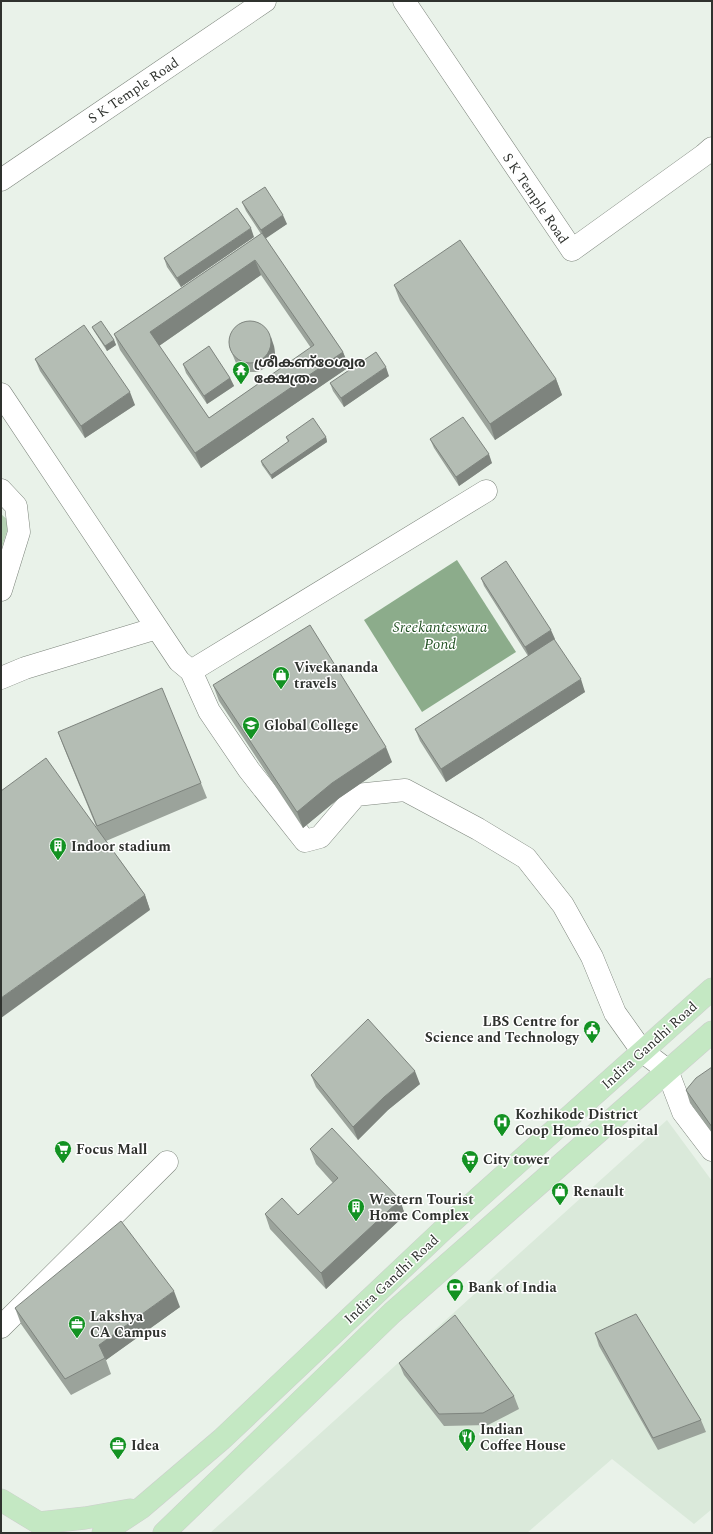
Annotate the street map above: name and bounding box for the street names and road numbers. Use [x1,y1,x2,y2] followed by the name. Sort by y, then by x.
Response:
[83,52,183,129] street label: S K Temple Road
[497,148,574,248] street label: S K Temple Road
[597,996,702,1094] street label: Indira Gandhi Road
[339,1230,444,1329] street label: Indira Gandhi Road

